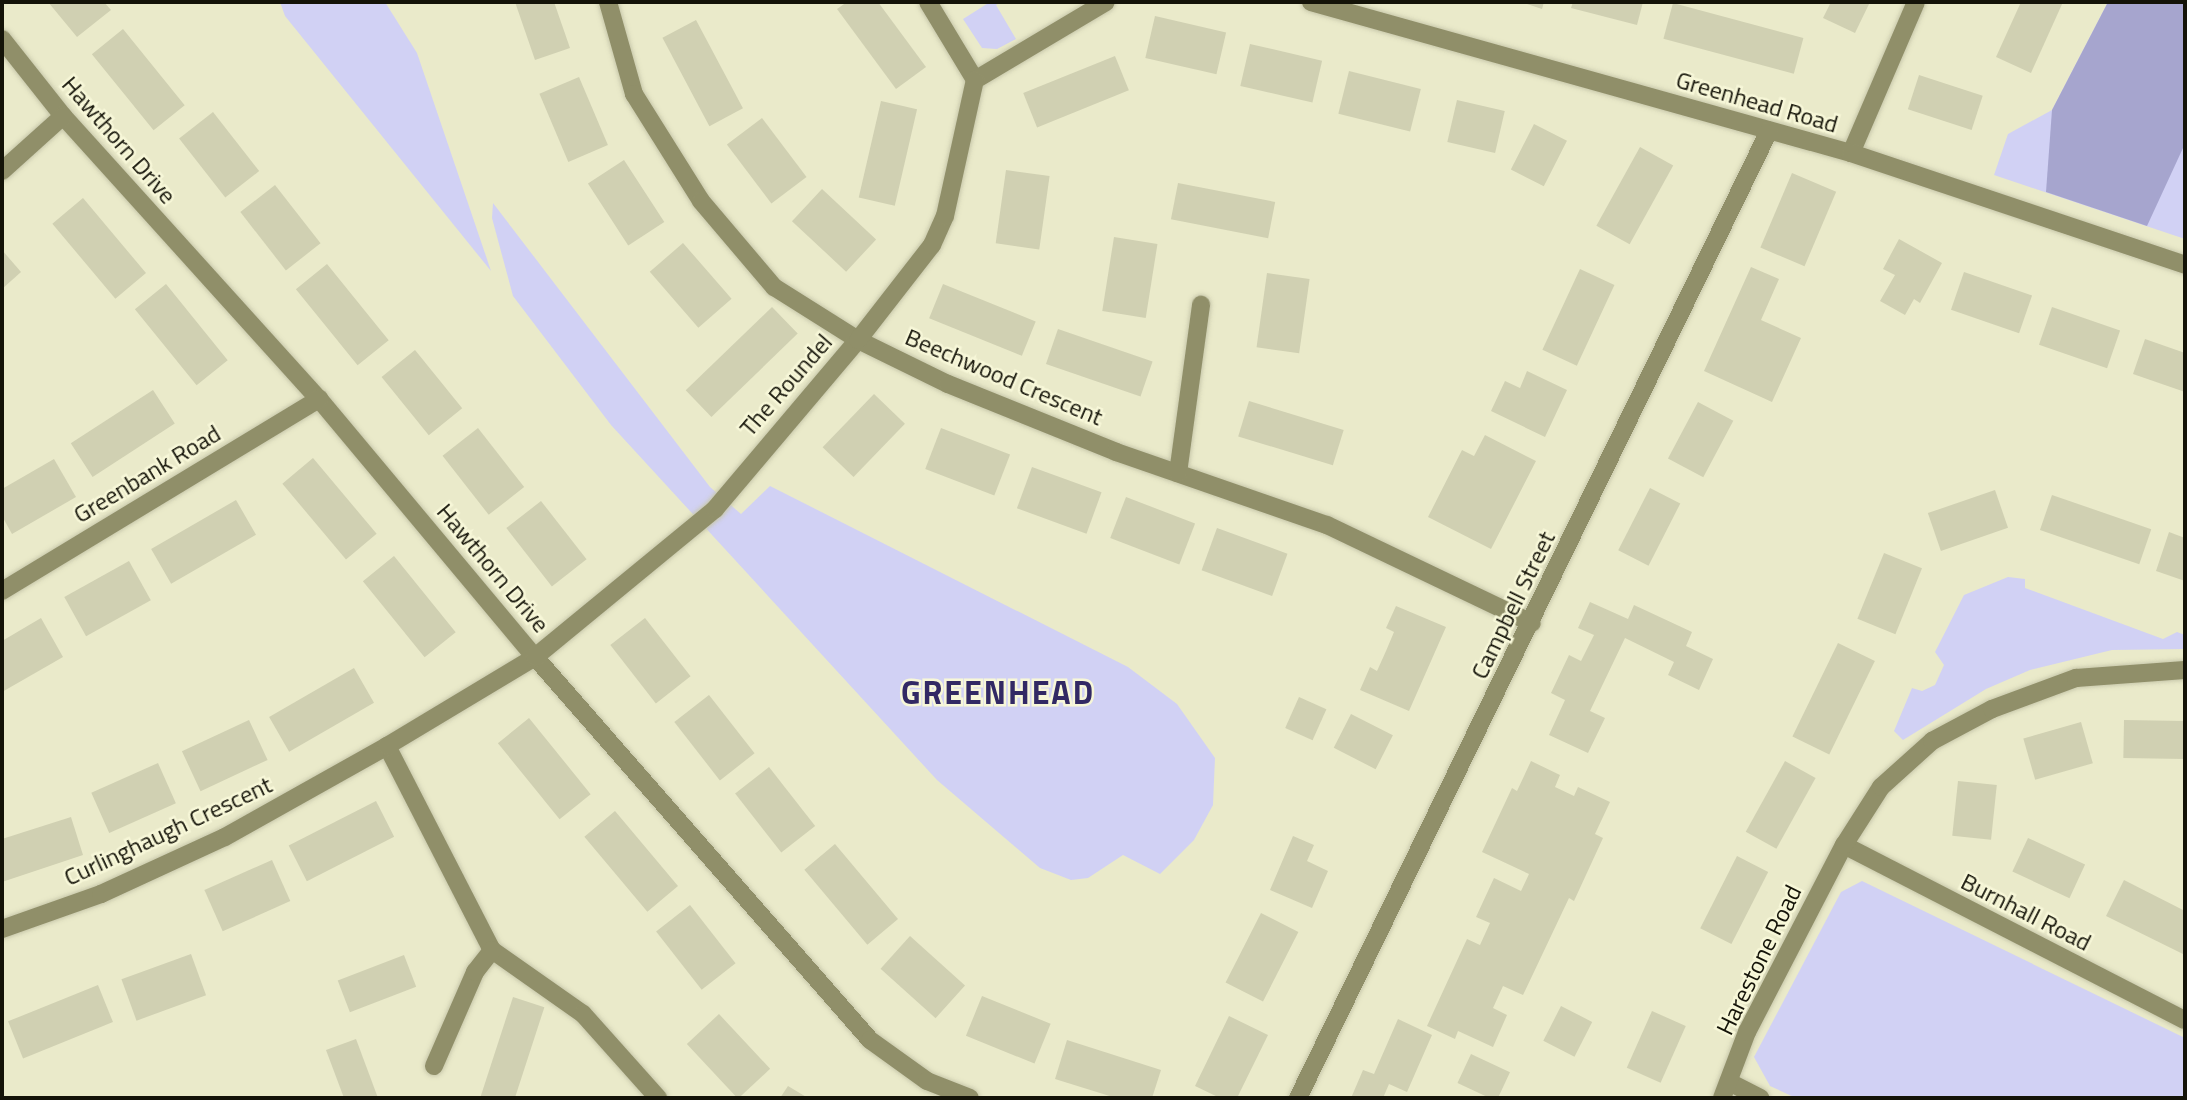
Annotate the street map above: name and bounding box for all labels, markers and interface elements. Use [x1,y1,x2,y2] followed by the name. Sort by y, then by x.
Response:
[1673,65,1841,139] street label: Greenhead Road
[56,70,182,210] street label: Hawthorn Drive
[901,322,1107,432] street label: Beechwood Crescent
[734,328,838,442] street label: The Roundel
[68,419,226,529] street label: Greenbank Road
[431,498,555,638] street label: Hawthorn Drive
[1465,526,1561,684] street label: Campbell Street
[902,673,1094,711] district label: GREENHEAD
[59,770,277,892] street label: Curlinghaugh Crescent
[1956,867,2096,957] street label: Burnhall Road
[1710,880,1808,1040] street label: Harestone Road

